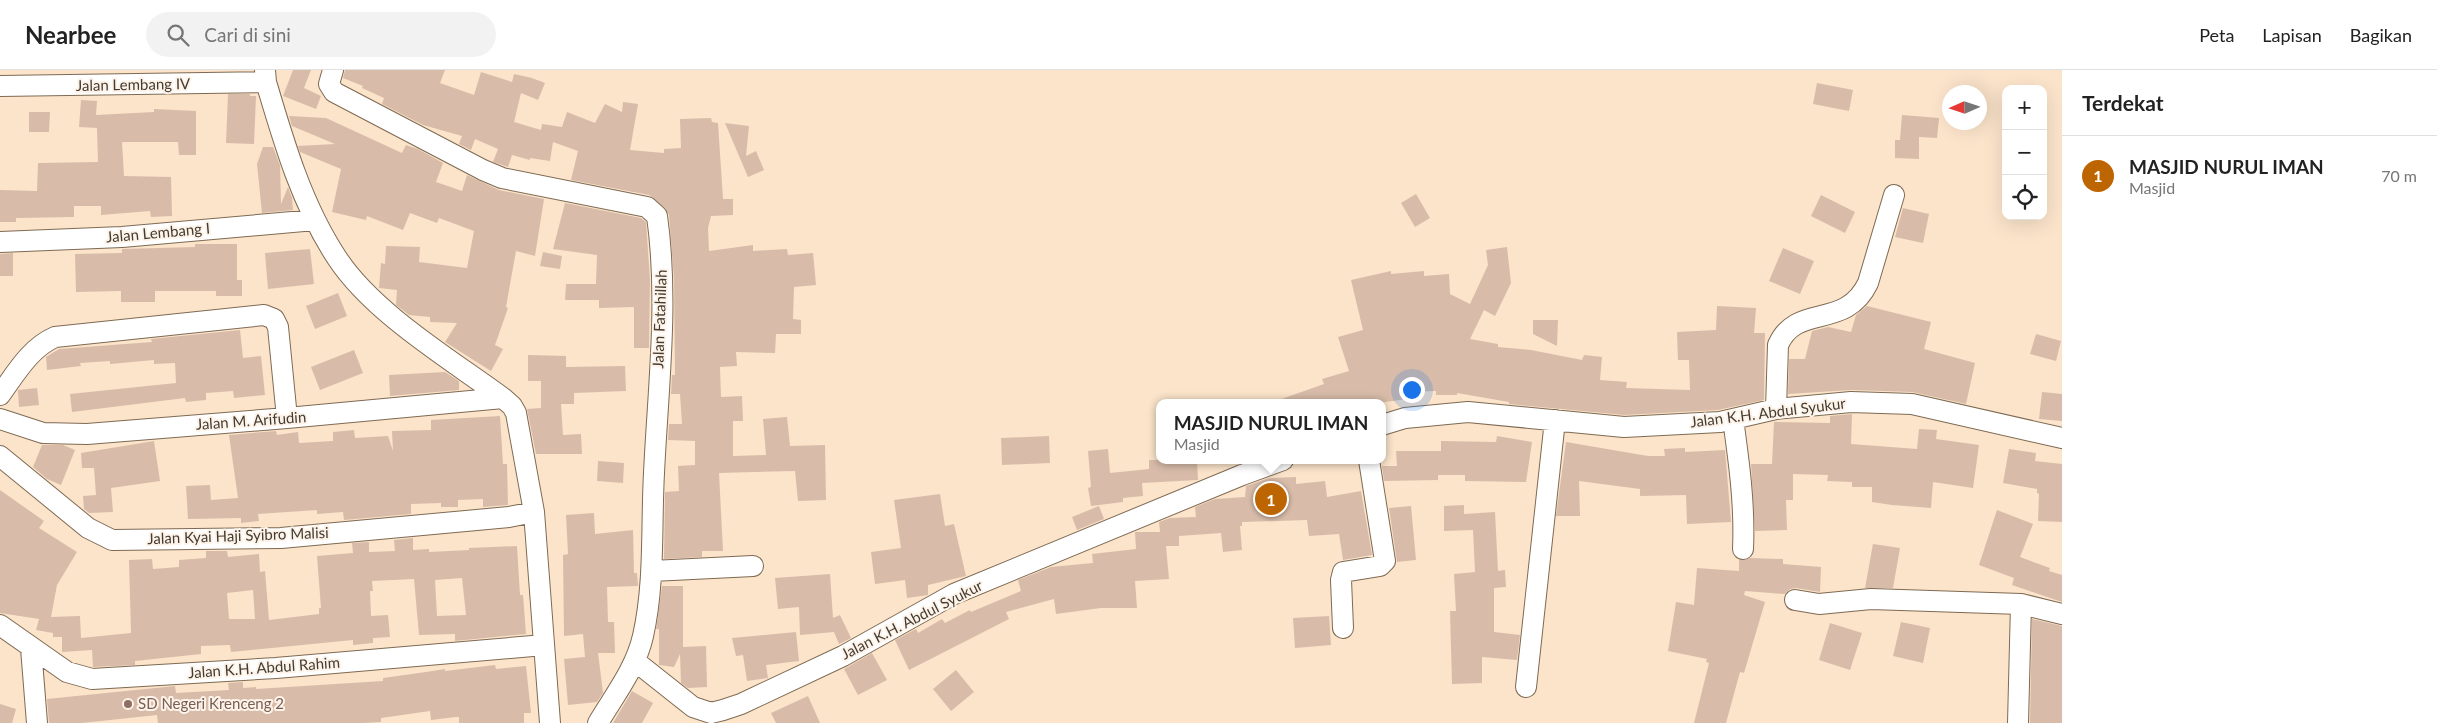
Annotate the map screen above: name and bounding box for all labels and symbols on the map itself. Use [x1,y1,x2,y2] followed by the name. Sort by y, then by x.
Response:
[76,74,191,94] street label: Jalan Lembang IV
[1942,85,1987,130] north arrow
[105,218,211,246] street label: Jalan Lembang I
[648,269,670,369] street label: Jalan Fatahillah
[1399,377,1425,403] your location
[1689,393,1847,430] street label: Jalan K.H. Abdul Syukur
[195,407,307,433] street label: Jalan M. Arifudin
[1255,480,1287,518] pin: 1
[147,523,329,547] street label: Jalan Kyai Haji Syibro Malisi
[838,575,986,663] street label: Jalan K.H. Abdul Syukur
[187,653,340,681] street label: Jalan K.H. Abdul Rahim
[138,694,284,712] place label: SD Negeri Krenceng 2
[122,698,134,710] marker: SD Negeri Krenceng 2

